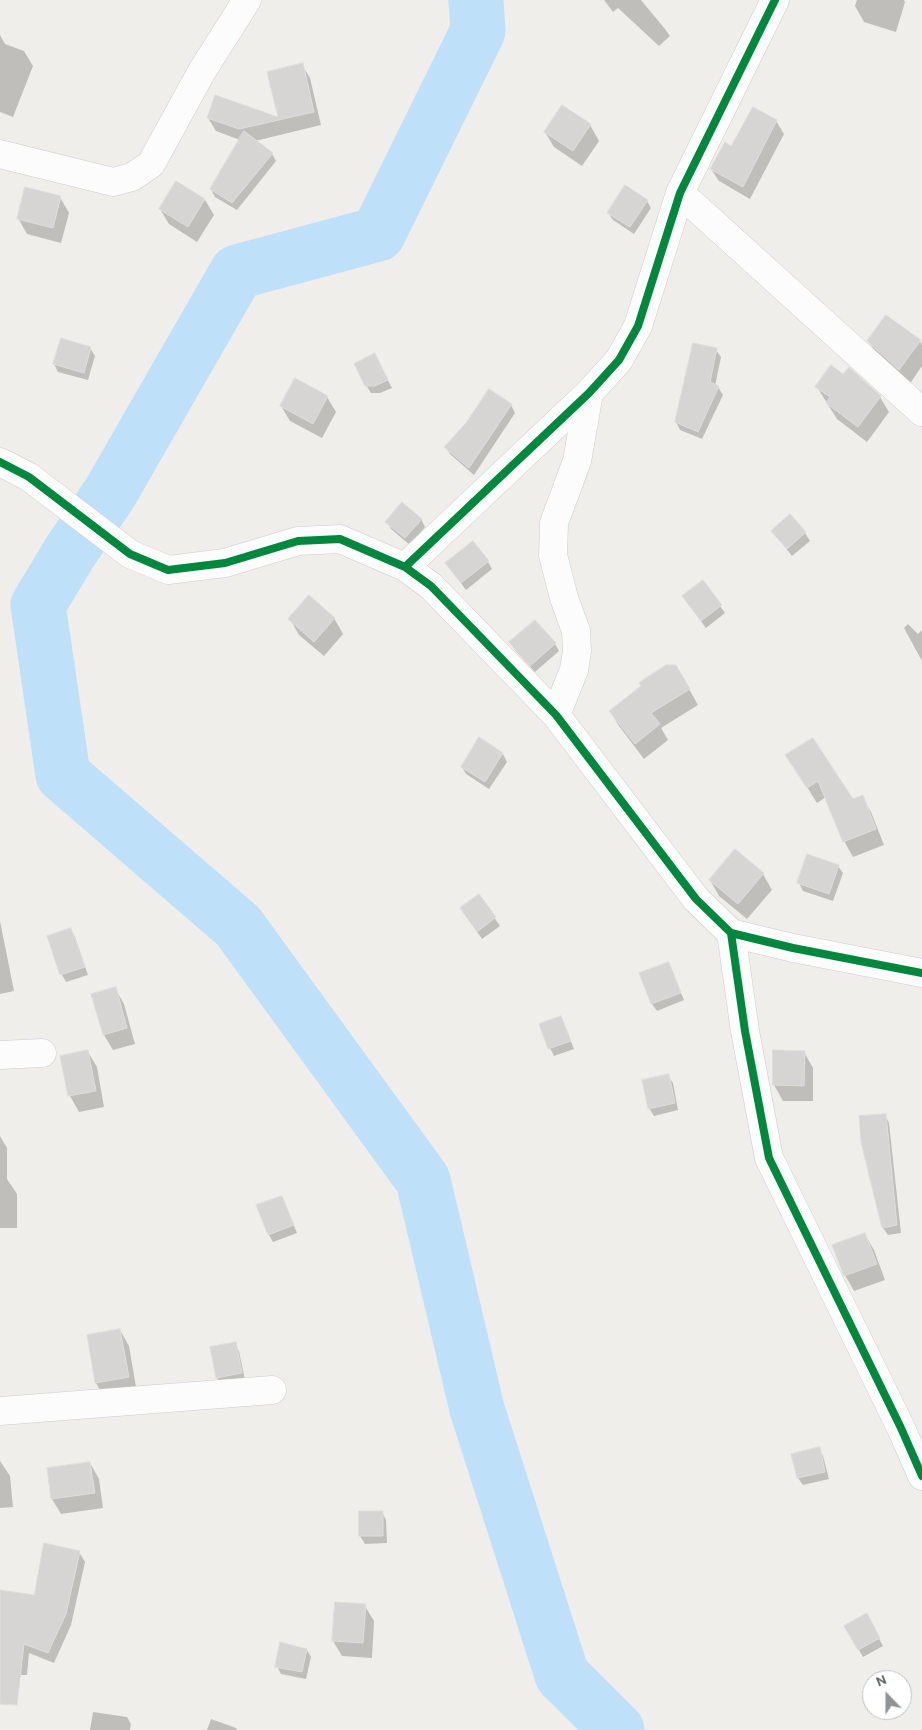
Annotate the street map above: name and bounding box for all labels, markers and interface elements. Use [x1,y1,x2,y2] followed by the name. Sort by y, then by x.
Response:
[862,1670,912,1720] north arrow
[874,1672,889,1691] text: N

